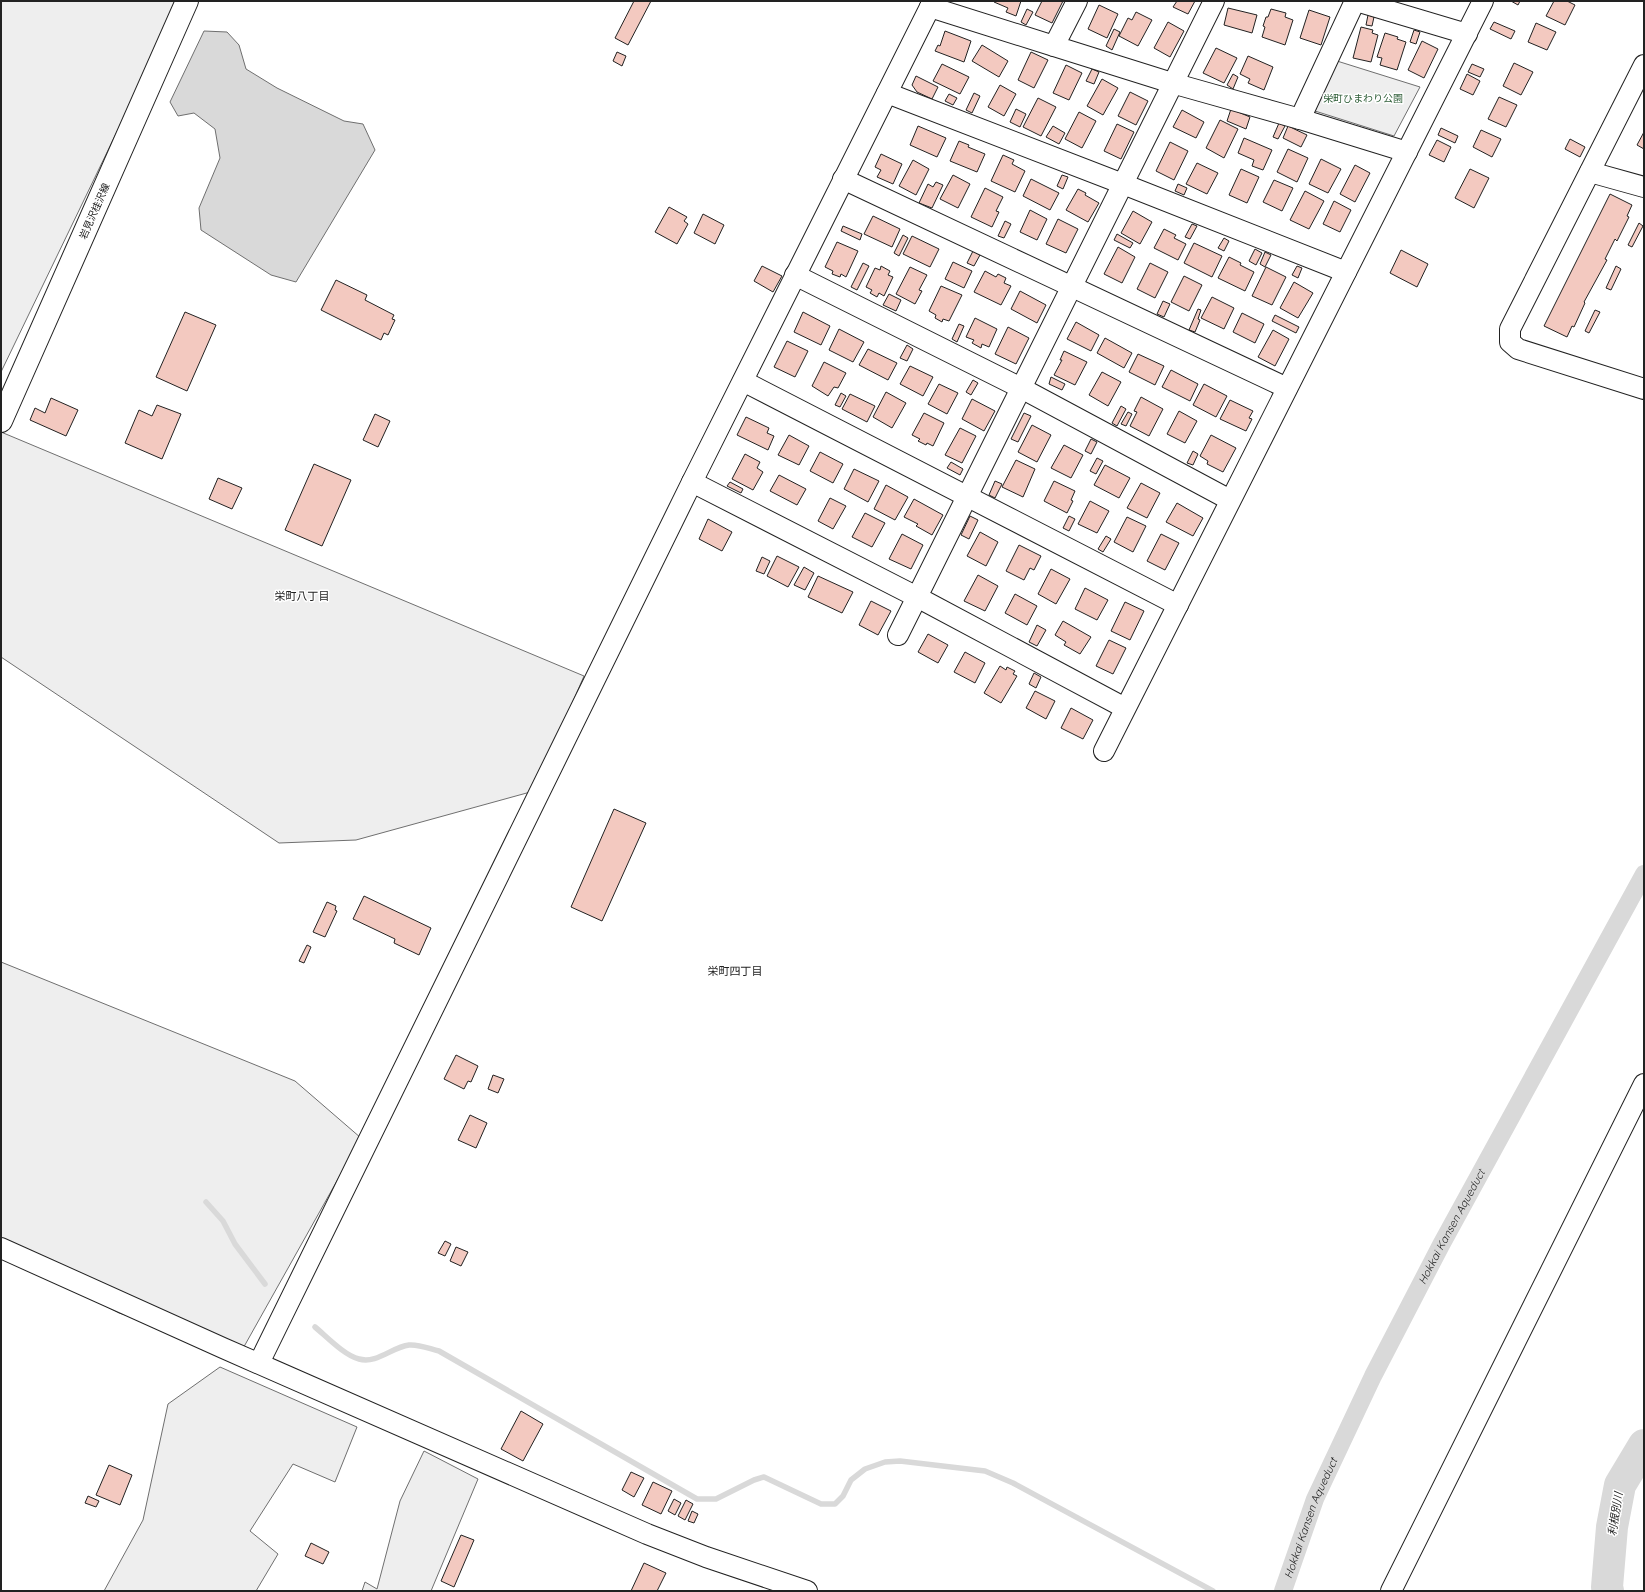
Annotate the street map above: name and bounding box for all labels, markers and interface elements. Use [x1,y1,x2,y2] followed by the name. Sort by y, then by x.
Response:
[1323,92,1403,105] park label: 栄町ひまわり公園
[76,181,113,241] street label: 岩見沢桂沢線
[275,589,330,603] district label: 栄町八丁目
[708,964,763,978] district label: 栄町四丁目
[1415,1166,1489,1287] water label: Hokkai Kansen Aqueduct
[1281,1454,1341,1580] water label: Hokkai Kansen Aqueduct
[1605,1490,1626,1537] water label: 利根別川

